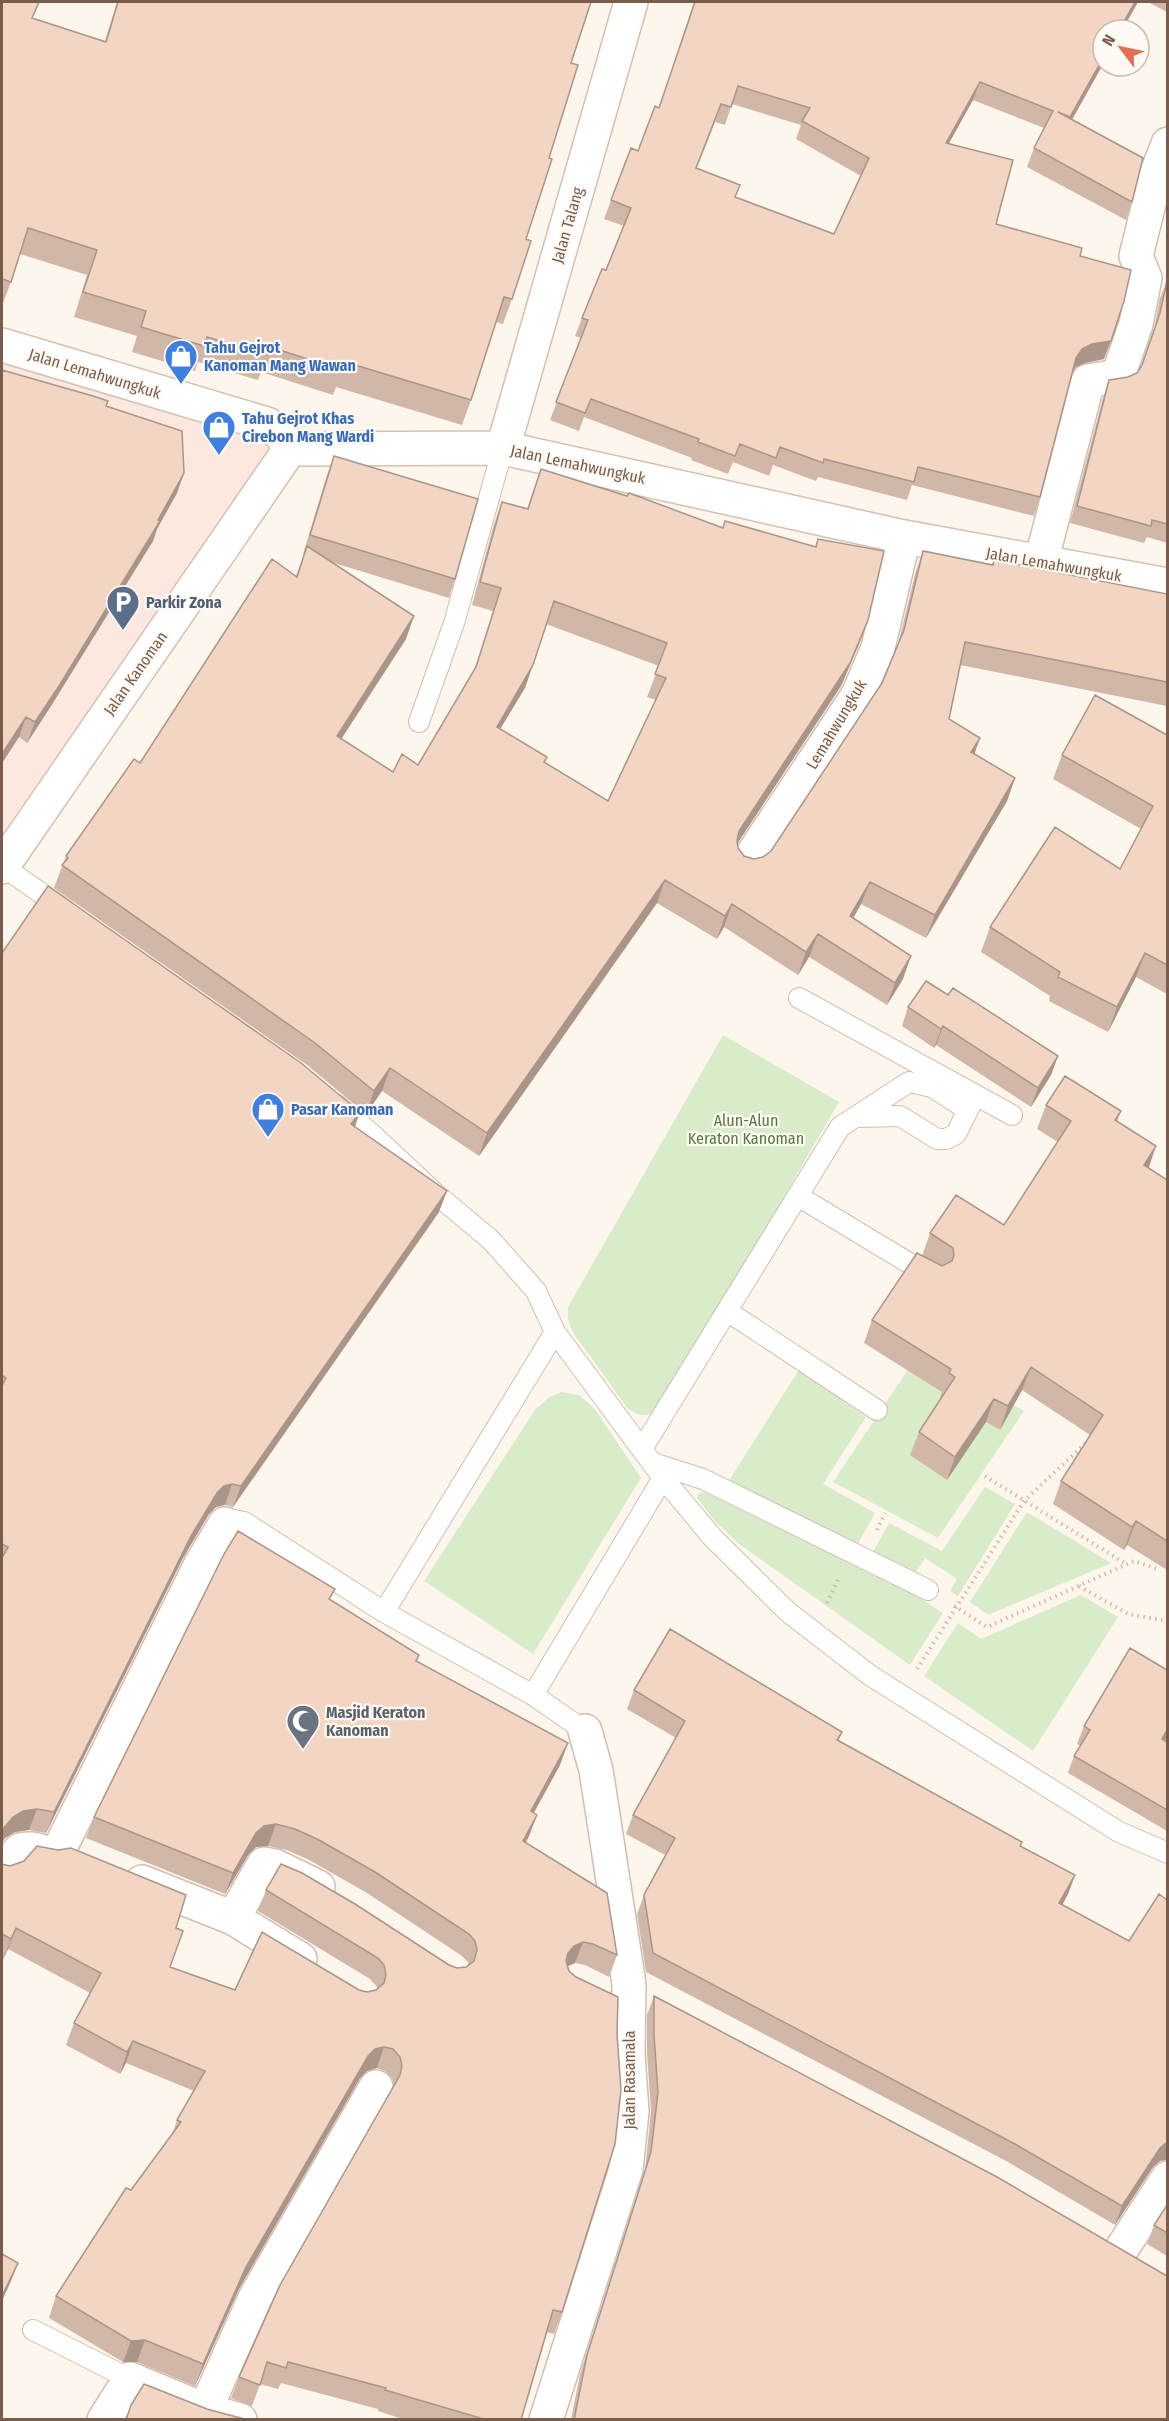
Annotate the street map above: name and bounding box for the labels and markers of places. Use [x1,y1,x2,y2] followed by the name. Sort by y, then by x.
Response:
[163,338,199,385] shop icon: Tahu Gejrot Kanoman Mang Wawan
[204,338,356,375] place label: Tahu Gejrot Kanoman Mang Wawan
[201,409,237,456] shop icon: Tahu Gejrot Khas Cirebon Mang Wardi
[242,409,374,446] place label: Tahu Gejrot Khas Cirebon Mang Wardi
[105,584,141,631] parking icon: Parkir Zona
[146,593,222,612] place label: Parkir Zona
[250,1091,286,1138] shop icon: Pasar Kanoman
[291,1100,393,1119] place label: Pasar Kanoman
[285,1703,321,1750] mosque icon: Masjid Keraton Kanoman
[326,1703,425,1740] place label: Masjid Keraton Kanoman

